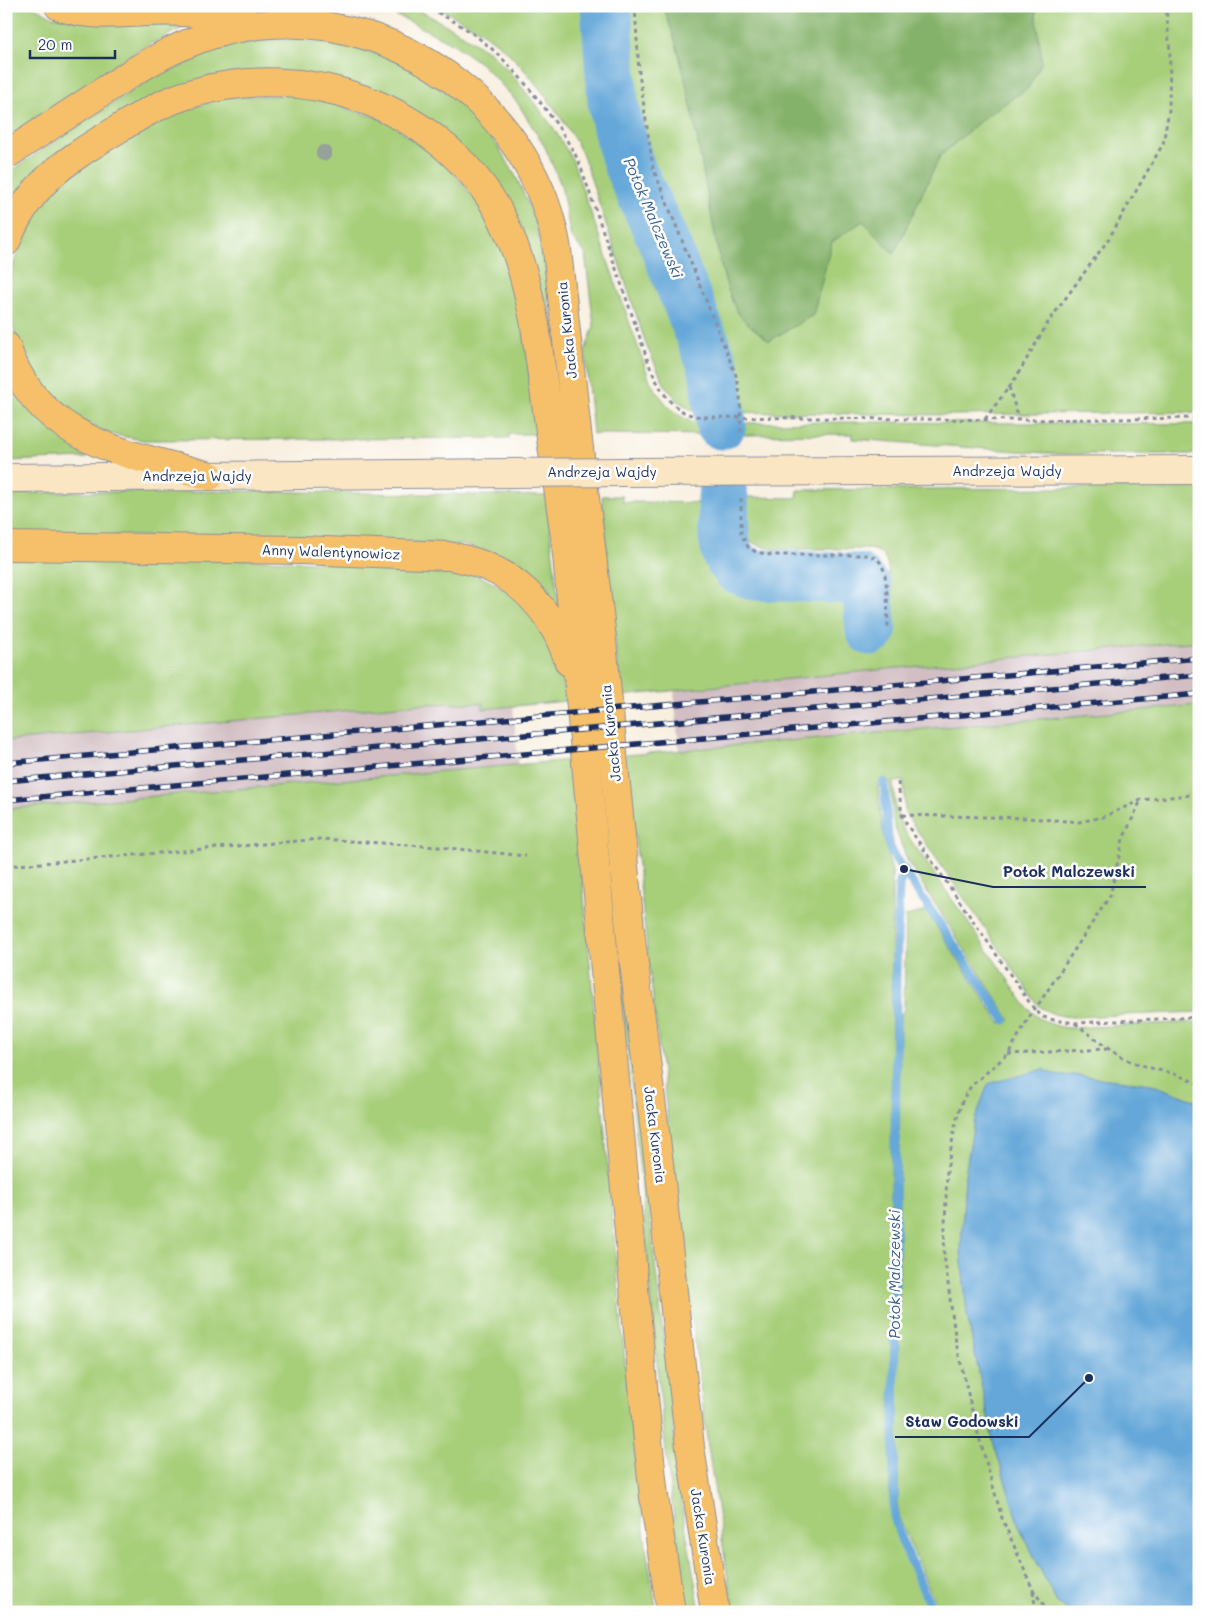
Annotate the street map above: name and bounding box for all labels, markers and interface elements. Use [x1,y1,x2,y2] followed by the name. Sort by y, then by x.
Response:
[30,28,115,60] scale bar
[38,34,72,54] text: 20 m
[619,154,689,281] water label: Potok Malczewski
[552,281,581,380] street label: Jacka Kuronia
[952,461,1062,480] street label: Andrzeja Wajdy
[547,462,657,481] street label: Andrzeja Wajdy
[142,466,252,485] street label: Andrzeja Wajdy
[261,540,401,563] street label: Anny Walentynowicz
[596,684,625,783] street label: Jacka Kuronia
[993,857,1146,887] callout: Potok Malczewski
[1003,861,1135,881] text: Potok Malczewski
[640,1085,671,1184] street label: Jacka Kuronia
[884,1209,904,1339] water label: Potok Malczewski
[895,1407,1029,1437] callout: Staw Godowski
[905,1411,1019,1431] text: Staw Godowski
[686,1487,721,1587] street label: Jacka Kuronia

